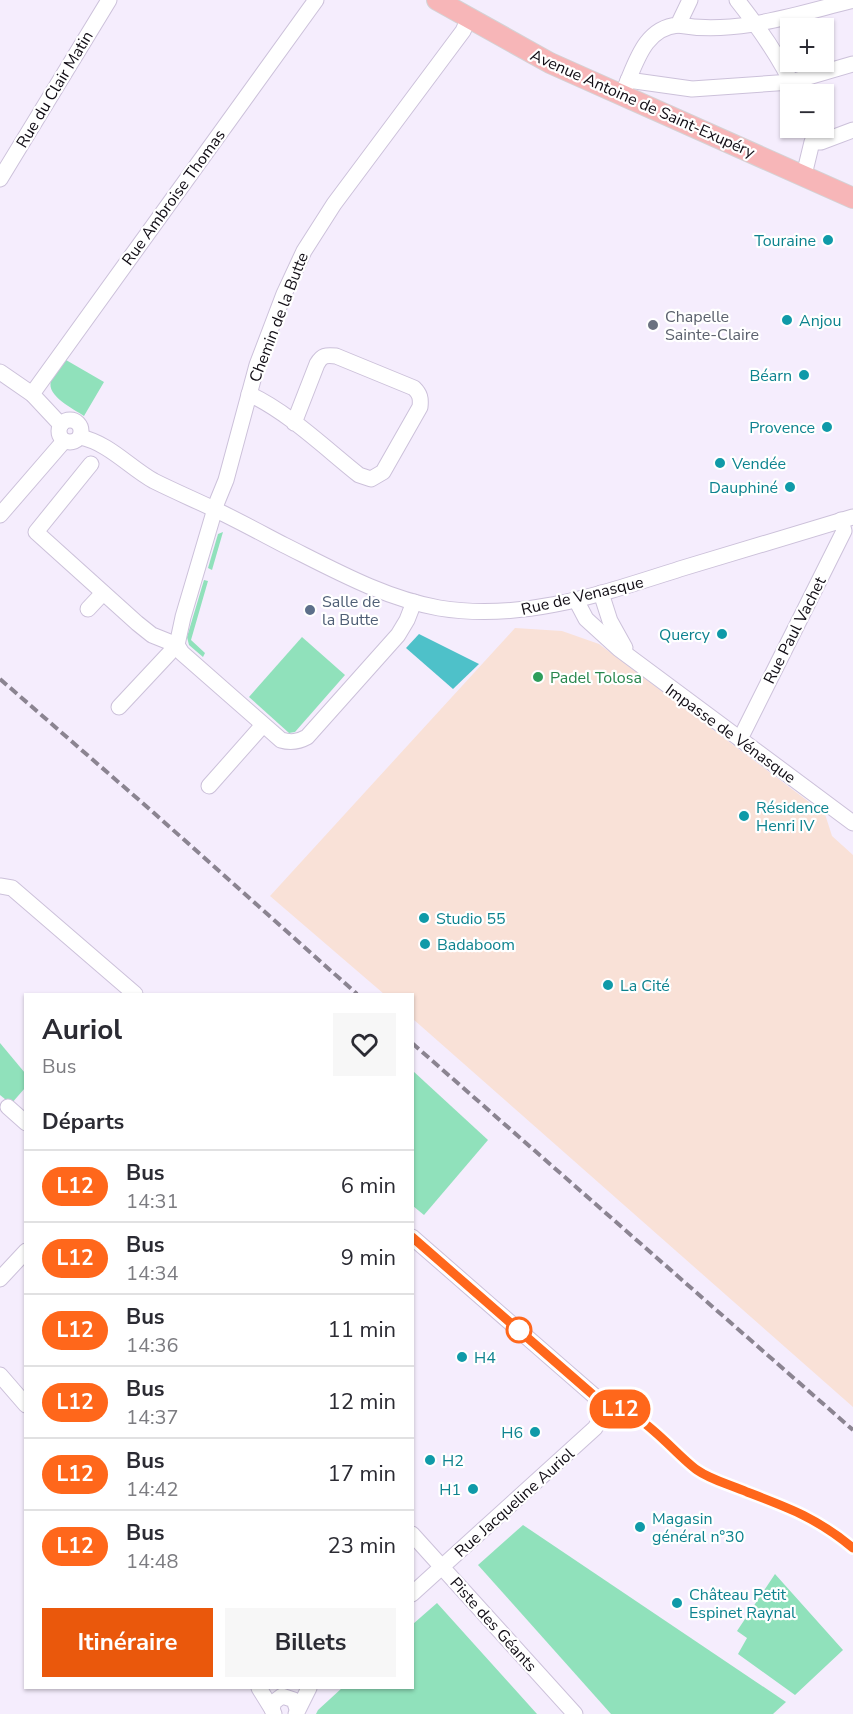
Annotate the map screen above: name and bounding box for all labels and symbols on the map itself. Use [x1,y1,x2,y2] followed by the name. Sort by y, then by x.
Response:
[11,27,98,152] street label: Rue du Clair Matin
[527,44,759,164] street label: Avenue Antoine de Saint-Exupéry
[117,125,231,270] street label: Rue Ambroise Thomas
[754,230,816,252] place label: Touraine
[821,233,835,247] marker: Touraine
[244,249,314,385] street label: Chemin de la Butte
[665,306,759,346] place label: Chapelle Sainte-Claire
[799,310,841,332] place label: Anjou
[780,313,794,327] marker: Anjou
[646,318,660,332] marker: Chapelle Sainte-Claire
[749,365,792,387] place label: Béarn
[797,368,811,382] marker: Béarn
[749,417,815,439] place label: Provence
[820,420,834,434] marker: Provence
[731,453,786,475] place label: Vendée
[713,456,727,470] marker: Vendée
[709,477,778,499] place label: Dauphiné
[783,480,797,494] marker: Dauphiné
[519,571,646,621] street label: Rue de Venasque
[758,573,832,688] street label: Rue Paul Vachet
[322,591,380,631] place label: Salle de la Butte
[303,603,317,617] marker: Salle de la Butte
[659,624,711,646] place label: Quercy
[715,627,729,641] marker: Quercy
[550,667,642,689] place label: Padel Tolosa
[531,670,545,684] marker: Padel Tolosa
[661,679,800,789] street label: Impasse de Vénasque
[756,797,829,837] place label: Résidence Henri IV
[737,809,751,823] marker: Résidence Henri IV
[436,908,506,930] place label: Studio 55
[417,911,431,925] marker: Studio 55
[437,934,515,956] place label: Badaboom
[418,937,432,951] marker: Badaboom
[620,975,670,997] place label: La Cité
[601,978,615,992] marker: La Cité
[506,1317,532,1343] unlabelled marker
[474,1347,496,1369] place label: H4
[455,1350,469,1364] marker: H4
[586,1390,654,1428] line badge: L12
[501,1422,523,1444] place label: H6
[528,1425,542,1439] marker: H6
[450,1443,579,1562] street label: Rue Jacqueline Auriol
[442,1450,464,1472] place label: H2
[423,1453,437,1467] marker: H2
[439,1479,461,1501] place label: H1
[466,1482,480,1496] marker: H1
[652,1508,744,1548] place label: Magasin général n°30
[633,1520,647,1534] marker: Magasin général n°30
[445,1573,542,1677] street label: Piste des Géants
[689,1584,796,1624] place label: Château Petit Espinet Raynal
[670,1596,684,1610] marker: Château Petit Espinet Raynal

